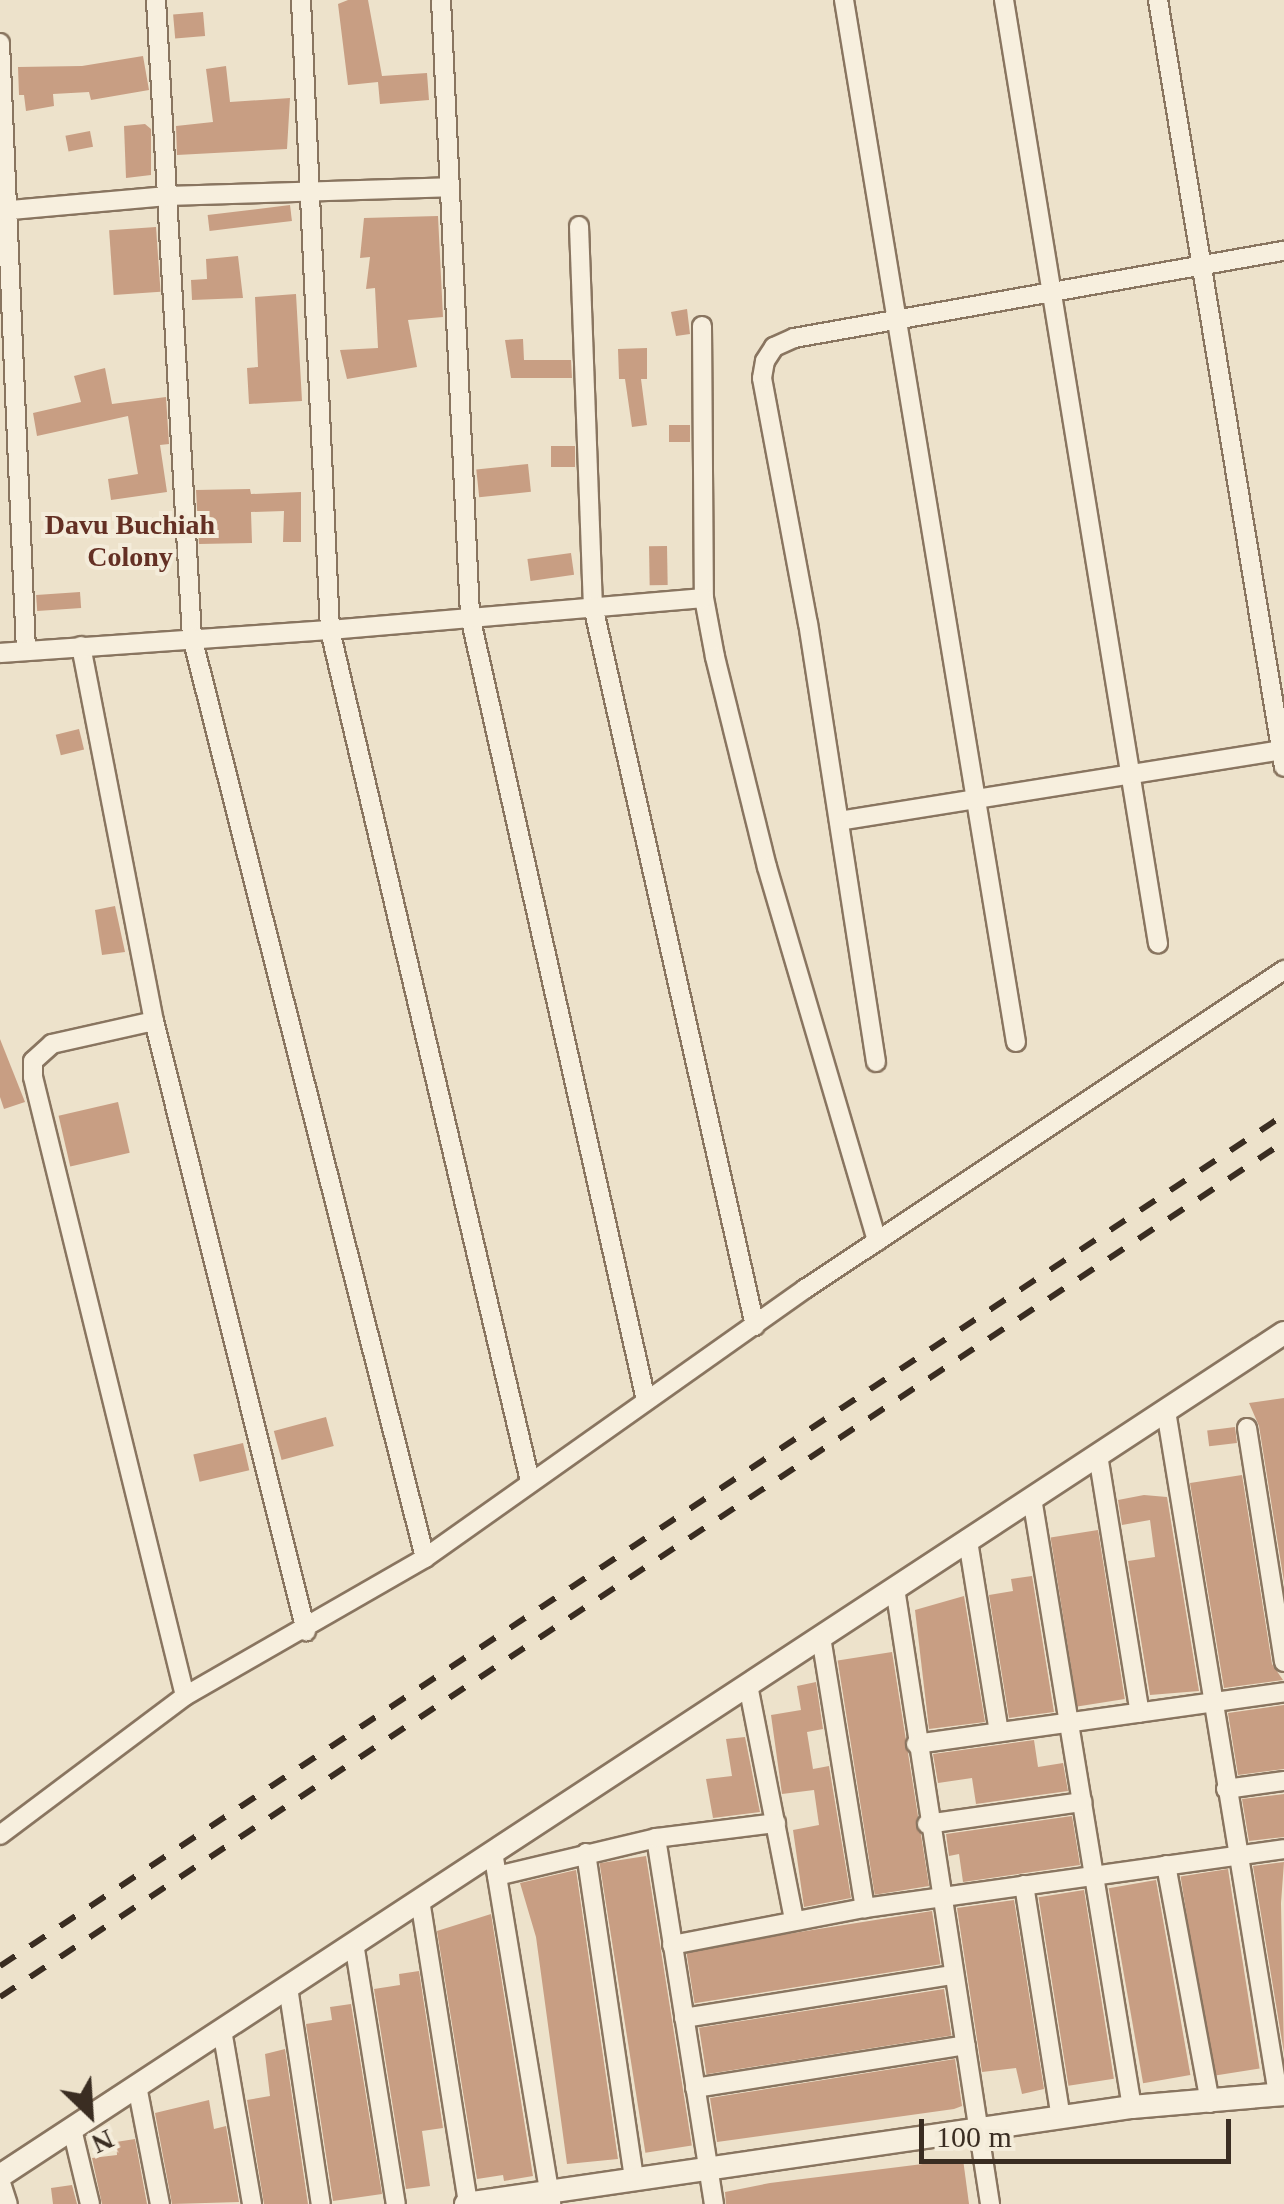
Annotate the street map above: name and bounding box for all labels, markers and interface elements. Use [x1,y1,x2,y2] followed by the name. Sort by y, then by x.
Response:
[45,508,215,574] district label: Davu Buchiah Colony
[40,2064,140,2164] north arrow
[924,2099,1236,2161] scale bar
[936,2120,1012,2153] text: 100 m
[87,2123,119,2160] text: N

